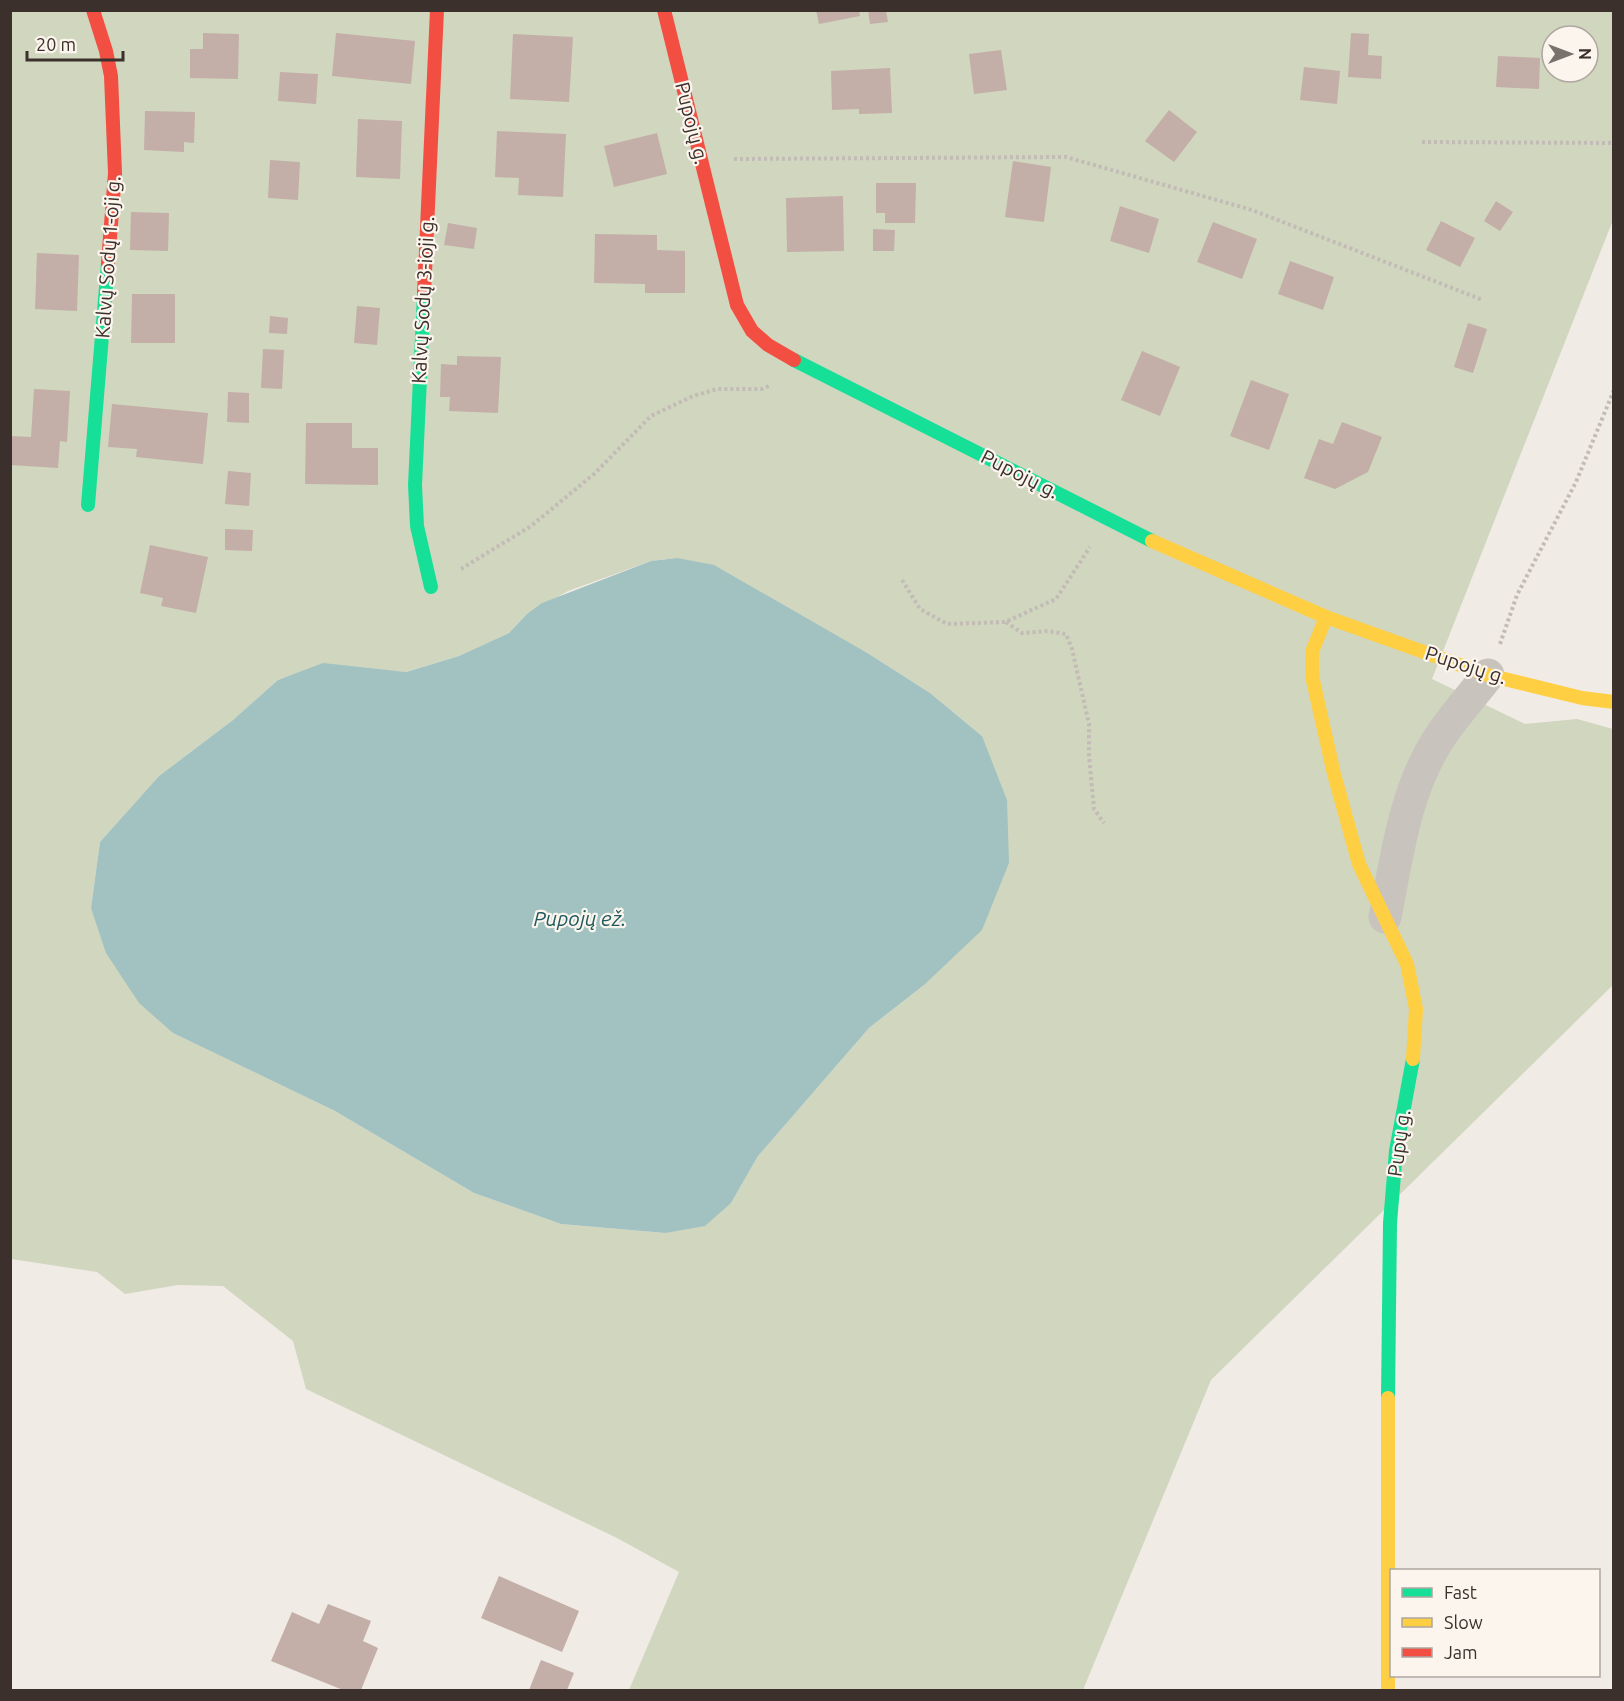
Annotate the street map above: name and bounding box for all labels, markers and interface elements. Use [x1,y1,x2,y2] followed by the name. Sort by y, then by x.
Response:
[27,24,123,62] scale bar
[1540,24,1600,84] north arrow
[36,34,76,54] text: 20 m
[1576,48,1594,60] text: N
[671,79,714,166] street label: Pupojų g.
[90,175,125,339] street label: Kalvų Sodų 1-oji g.
[407,216,438,384] street label: Kalvų Sodų 3-ioji g.
[978,444,1063,503] street label: Pupojų g.
[1423,641,1510,688] street label: Pupojų g.
[534,906,626,930] water label: Pupojų ež.
[1382,1108,1415,1178] street label: Pupų g.
[1390,1569,1600,1677] legend
[1444,1582,1477,1602] text: Fast
[1444,1612,1483,1632] text: Slow
[1444,1642,1478,1662] text: Jam

